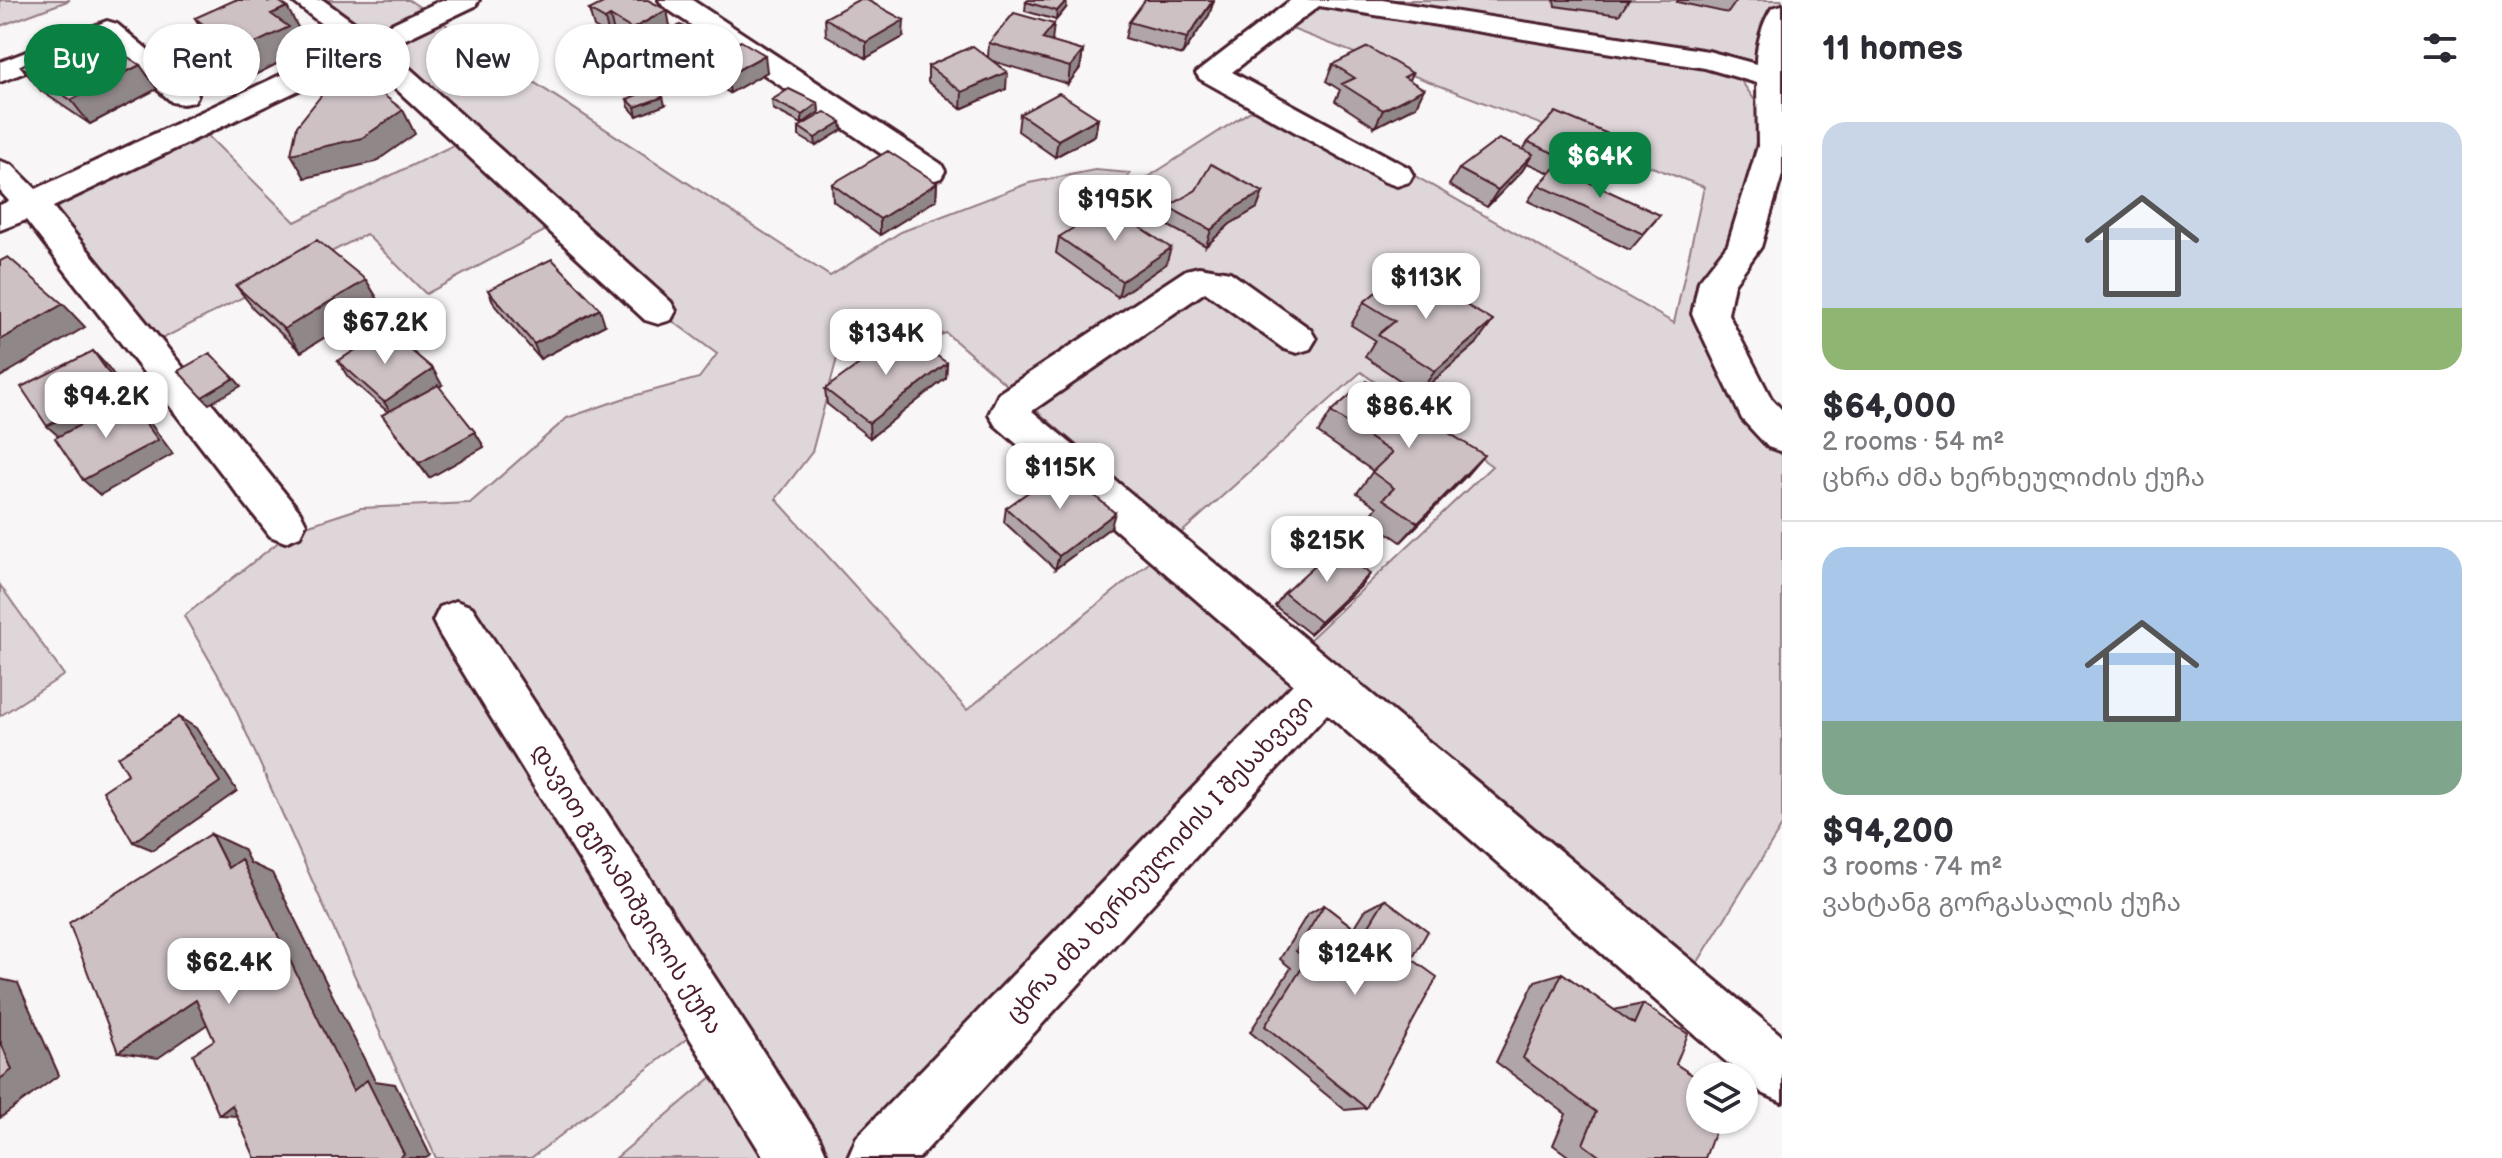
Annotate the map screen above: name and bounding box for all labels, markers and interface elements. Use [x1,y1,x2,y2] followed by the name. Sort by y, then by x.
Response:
[24,24,127,96] chip: Buy
[143,24,260,96] chip: Rent
[276,24,410,96] chip: Filters
[426,24,539,96] chip: New
[555,24,743,96] chip: Apartment
[2418,26,2462,70] icon: filters
[1822,28,1963,69] text: 11 homes
[1553,132,1647,200] pin: $64K
[1567,142,1633,173] text: $64K
[2070,174,2214,318] icon: home
[1059,175,1171,243] pin: $195K
[1077,185,1153,216] text: $195K
[1370,253,1482,321] pin: $113K
[1390,263,1462,294] text: $113K
[320,298,450,366] pin: $67.2K
[342,308,428,339] text: $67.2K
[830,309,942,377] pin: $134K
[848,319,924,350] text: $134K
[41,372,171,440] pin: $94.2K
[63,382,149,413] text: $94.2K
[1344,382,1474,450] pin: $86.4K
[1822,386,1956,427] text: $64,000
[1365,392,1453,423] text: $86.4K
[1822,427,2005,458] text: 2 rooms · 54 m²
[1004,443,1116,511] pin: $115K
[1024,453,1096,484] text: $115K
[1822,463,2205,494] text: ცხრა ძმა ხერხეულიძის ქუჩა
[1271,516,1383,584] pin: $215K
[1289,526,1365,557] text: $215K
[2070,599,2214,743] icon: home
[1000,689,1320,1029] street label: ცხრა ძმა ხერხეულიძის I შესახვევი
[525,738,729,1040] street label: დავით გურამიშვილის ქუჩა
[1822,811,1954,852] text: $94,200
[1822,852,2002,883] text: 3 rooms · 74 m²
[1822,888,2181,919] text: ვახტანგ გორგასალის ქუჩა
[1299,929,1411,997] pin: $124K
[164,938,294,1006] pin: $62.4K
[1317,939,1393,970] text: $124K
[185,948,273,979] text: $62.4K
[1686,1062,1758,1134] map controls
[1686,1062,1758,1134] button: layers

